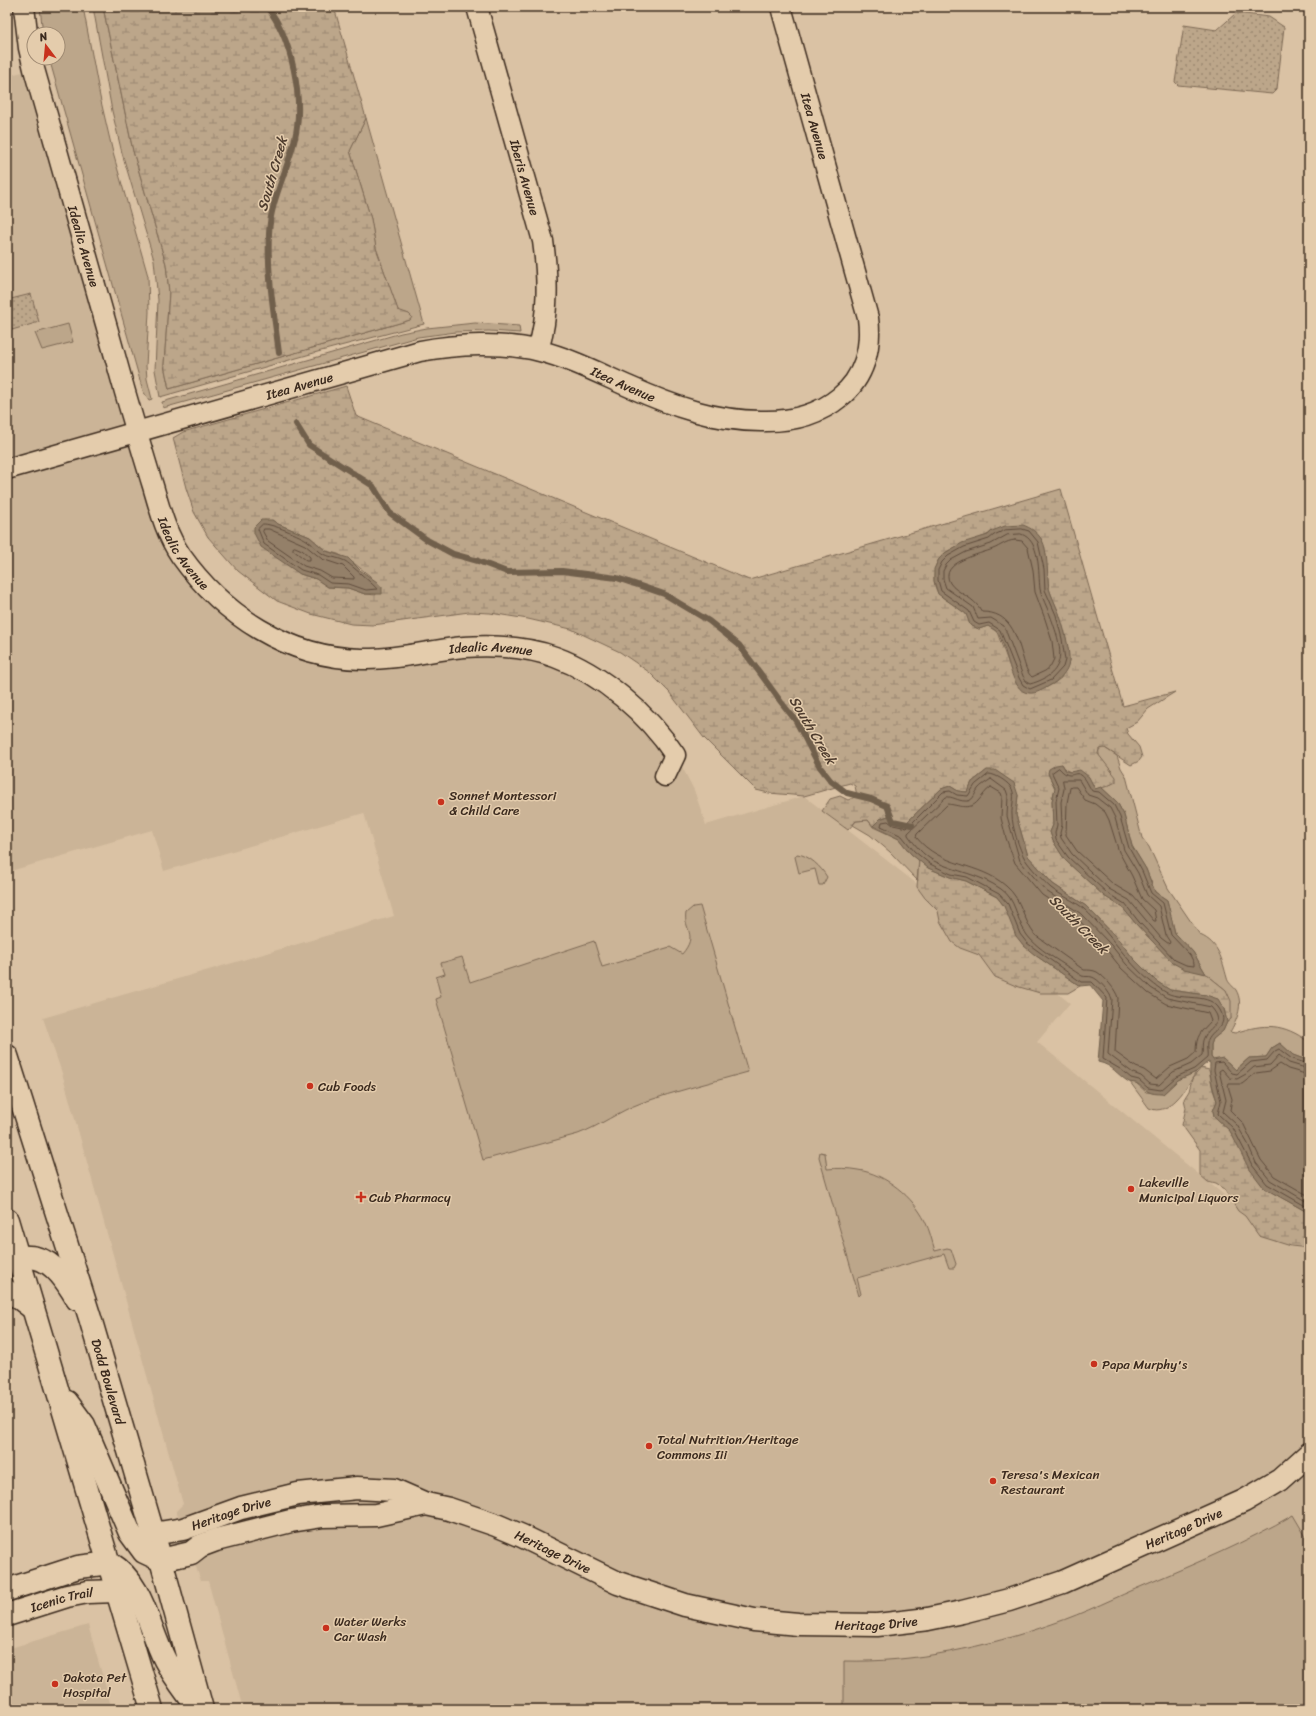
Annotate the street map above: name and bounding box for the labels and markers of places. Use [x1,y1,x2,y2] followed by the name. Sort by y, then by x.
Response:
[449,784,557,822] place label: Sonnet Montessori & Child Care
[436,797,446,807] marker: Sonnet Montessori & Child Care
[318,1075,377,1098] place label: Cub Foods
[305,1081,315,1091] marker: Cub Foods
[1139,1171,1240,1209] place label: Lakeville Municipal Liquors
[1126,1184,1136,1194] marker: Lakeville Municipal Liquors
[369,1186,451,1209] place label: Cub Pharmacy
[356,1192,366,1202] marker: Cub Pharmacy
[1102,1353,1188,1376] place label: Papa Murphy's
[1089,1359,1099,1369] marker: Papa Murphy's
[657,1428,799,1466] place label: Total Nutrition/Heritage Commons Iii
[644,1441,654,1451] marker: Total Nutrition/Heritage Commons Iii
[1001,1463,1099,1501] place label: Teresa's Mexican Restaurant
[988,1476,998,1486] marker: Teresa's Mexican Restaurant
[334,1610,406,1648] place label: Water Werks Car Wash
[321,1623,331,1633] marker: Water Werks Car Wash
[63,1666,127,1704] place label: Dakota Pet Hospital
[50,1679,60,1689] marker: Dakota Pet Hospital

